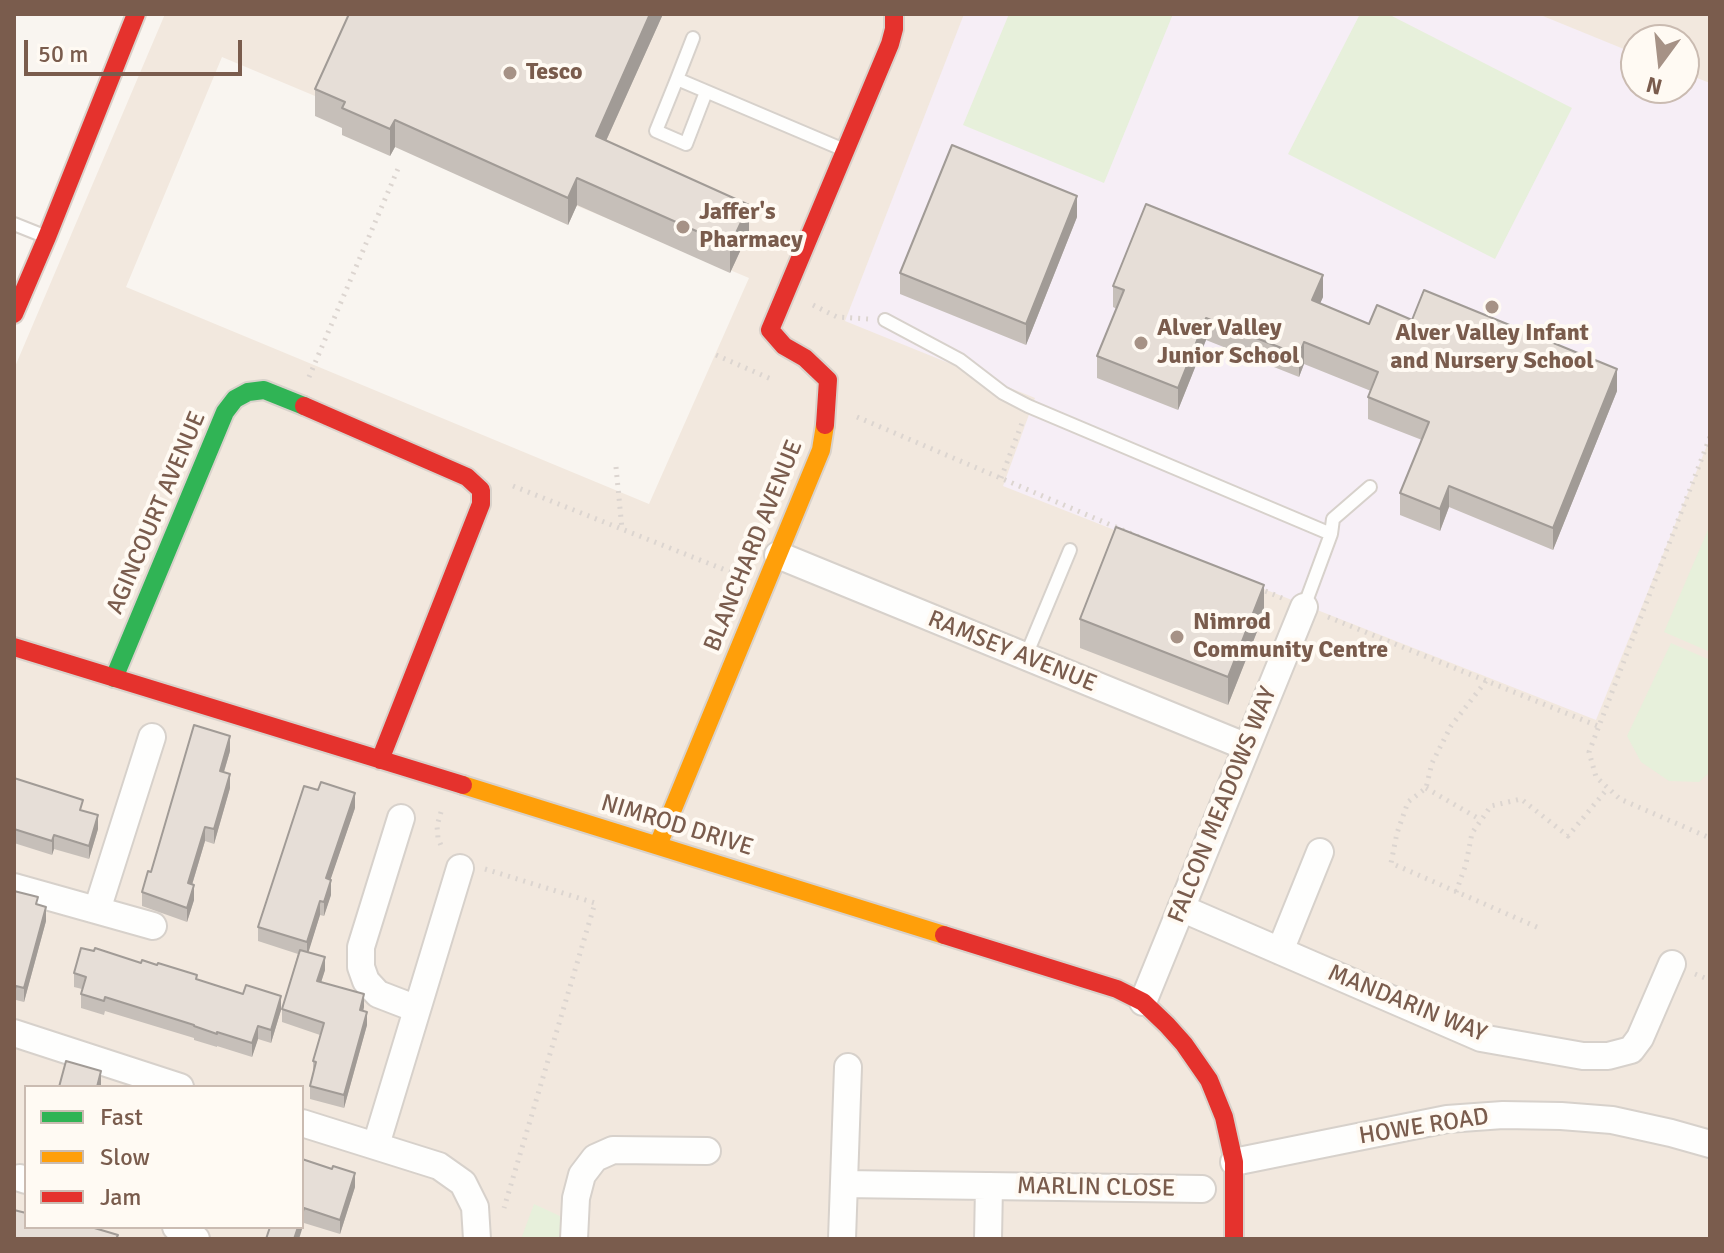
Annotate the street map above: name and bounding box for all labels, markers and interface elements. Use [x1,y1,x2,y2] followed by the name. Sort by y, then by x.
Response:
[28,24,246,74] scale bar
[1620,24,1700,104] north arrow
[38,39,88,69] text: 50 m
[526,59,582,87] place label: Tesco
[501,64,519,82] marker: Tesco
[1643,71,1665,101] text: N
[699,199,803,255] place label: Jaffer's Pharmacy
[674,218,692,236] marker: Jaffer's Pharmacy
[1483,298,1501,316] marker: Alver Valley Infant and Nursery School
[1157,315,1299,371] place label: Alver Valley Junior School
[1390,320,1594,376] place label: Alver Valley Infant and Nursery School
[1132,334,1150,352] marker: Alver Valley Junior School
[101,407,213,619] street label: AGINCOURT AVENUE
[698,436,810,656] street label: BLANCHARD AVENUE
[923,605,1101,699] street label: RAMSEY AVENUE
[1193,609,1388,665] place label: Nimrod Community Centre
[1168,628,1186,646] marker: Nimrod Community Centre
[1162,683,1284,927] street label: FALCON MEADOWS WAY
[597,789,757,863] street label: NIMROD DRIVE
[1323,959,1491,1049] street label: MANDARIN WAY
[24,1085,304,1229] legend
[100,1102,143,1132] text: Fast
[1357,1103,1491,1151] street label: HOWE ROAD
[100,1142,150,1172] text: Slow
[1017,1172,1175,1204] street label: MARLIN CLOSE
[100,1182,141,1212] text: Jam

